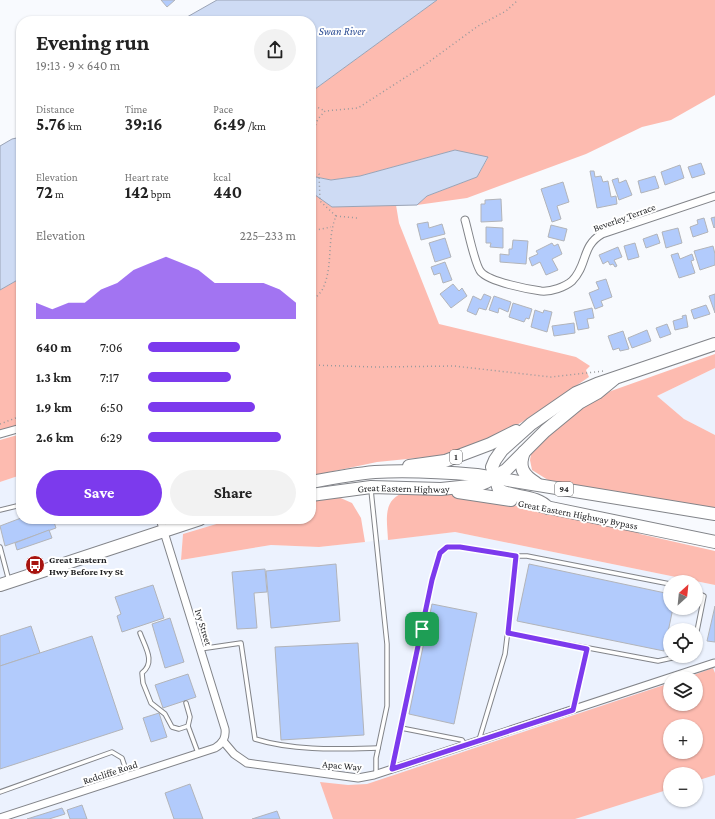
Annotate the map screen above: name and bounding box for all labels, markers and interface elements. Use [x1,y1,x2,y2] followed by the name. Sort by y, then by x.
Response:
[319,25,366,37] water label: Swan River
[254,29,296,71] button: share
[36,30,149,55] text: Evening run
[36,58,120,73] text: 19:13 · 9 × 640 m
[36,103,74,115] text: Distance
[125,103,147,115] text: Time
[213,103,233,115] text: Pace
[36,115,66,134] text: 5.76
[125,115,163,134] text: 39:16
[213,115,246,134] text: 6:49
[66,120,82,132] text: km
[246,120,266,132] text: /km
[36,171,78,183] text: Elevation
[125,171,169,183] text: Heart rate
[213,171,231,183] text: kcal
[36,183,53,202] text: 72
[125,183,149,202] text: 142
[213,183,242,202] text: 440
[53,188,64,200] text: m
[149,188,171,200] text: bpm
[592,201,657,234] street label: Beverley Terrace
[36,228,85,243] text: Elevation
[240,228,296,243] text: 225–233 m
[36,340,72,355] text: 640 m
[100,340,123,355] text: 7:06
[36,370,71,385] text: 1.3 km
[100,370,119,385] text: 7:17
[36,400,72,415] text: 1.9 km
[100,400,123,415] text: 6:50
[36,430,74,445] text: 2.6 km
[100,430,122,445] text: 6:29
[450,450,462,464] road number: 1
[36,470,162,516] button: Save
[170,470,296,516] button: Share
[357,482,451,495] street label: Great Eastern Highway
[555,482,573,496] road number: 94
[517,497,639,532] street label: Great Eastern Highway Bypass
[24,554,46,576] bus stop icon: Great Eastern Hwy Before Ivy St
[49,554,124,577] place label: Great Eastern Hwy Before Ivy St
[663,575,703,615] north arrow
[663,575,703,807] map controls
[193,608,214,647] street label: Ivy Street
[405,612,439,646] pin
[411,618,433,640] icon: arrive
[663,623,703,663] button: locate
[663,671,703,711] button: layers
[663,719,703,759] button: +
[81,758,140,786] street label: Redcliffe Road
[322,758,362,773] street label: Apac Way
[663,767,703,807] button: −

